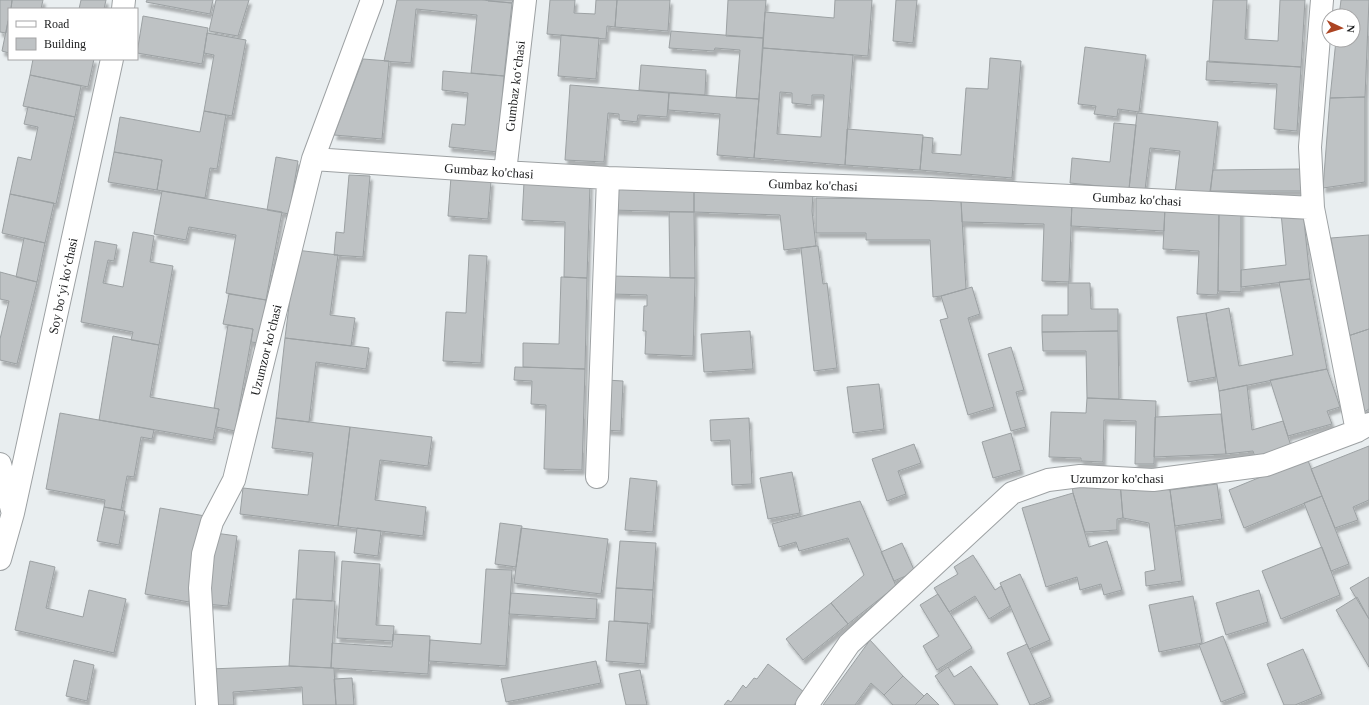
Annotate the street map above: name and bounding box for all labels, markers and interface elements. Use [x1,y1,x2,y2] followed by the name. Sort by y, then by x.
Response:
[8,8,138,60] legend
[1321,8,1361,48] north arrow
[44,17,69,31] text: Road
[1345,24,1357,33] text: N
[44,37,86,51] text: Building
[502,39,528,132] street label: Gumbaz koʻchasi
[444,160,534,182] street label: Gumbaz ko'chasi
[768,176,858,194] street label: Gumbaz ko'chasi
[1092,189,1182,209] street label: Gumbaz ko'chasi
[45,236,81,336] street label: Soy boʻyi koʻchasi
[247,302,285,397] street label: Uzumzor ko'chasi
[1070,471,1164,486] street label: Uzumzor ko'chasi

